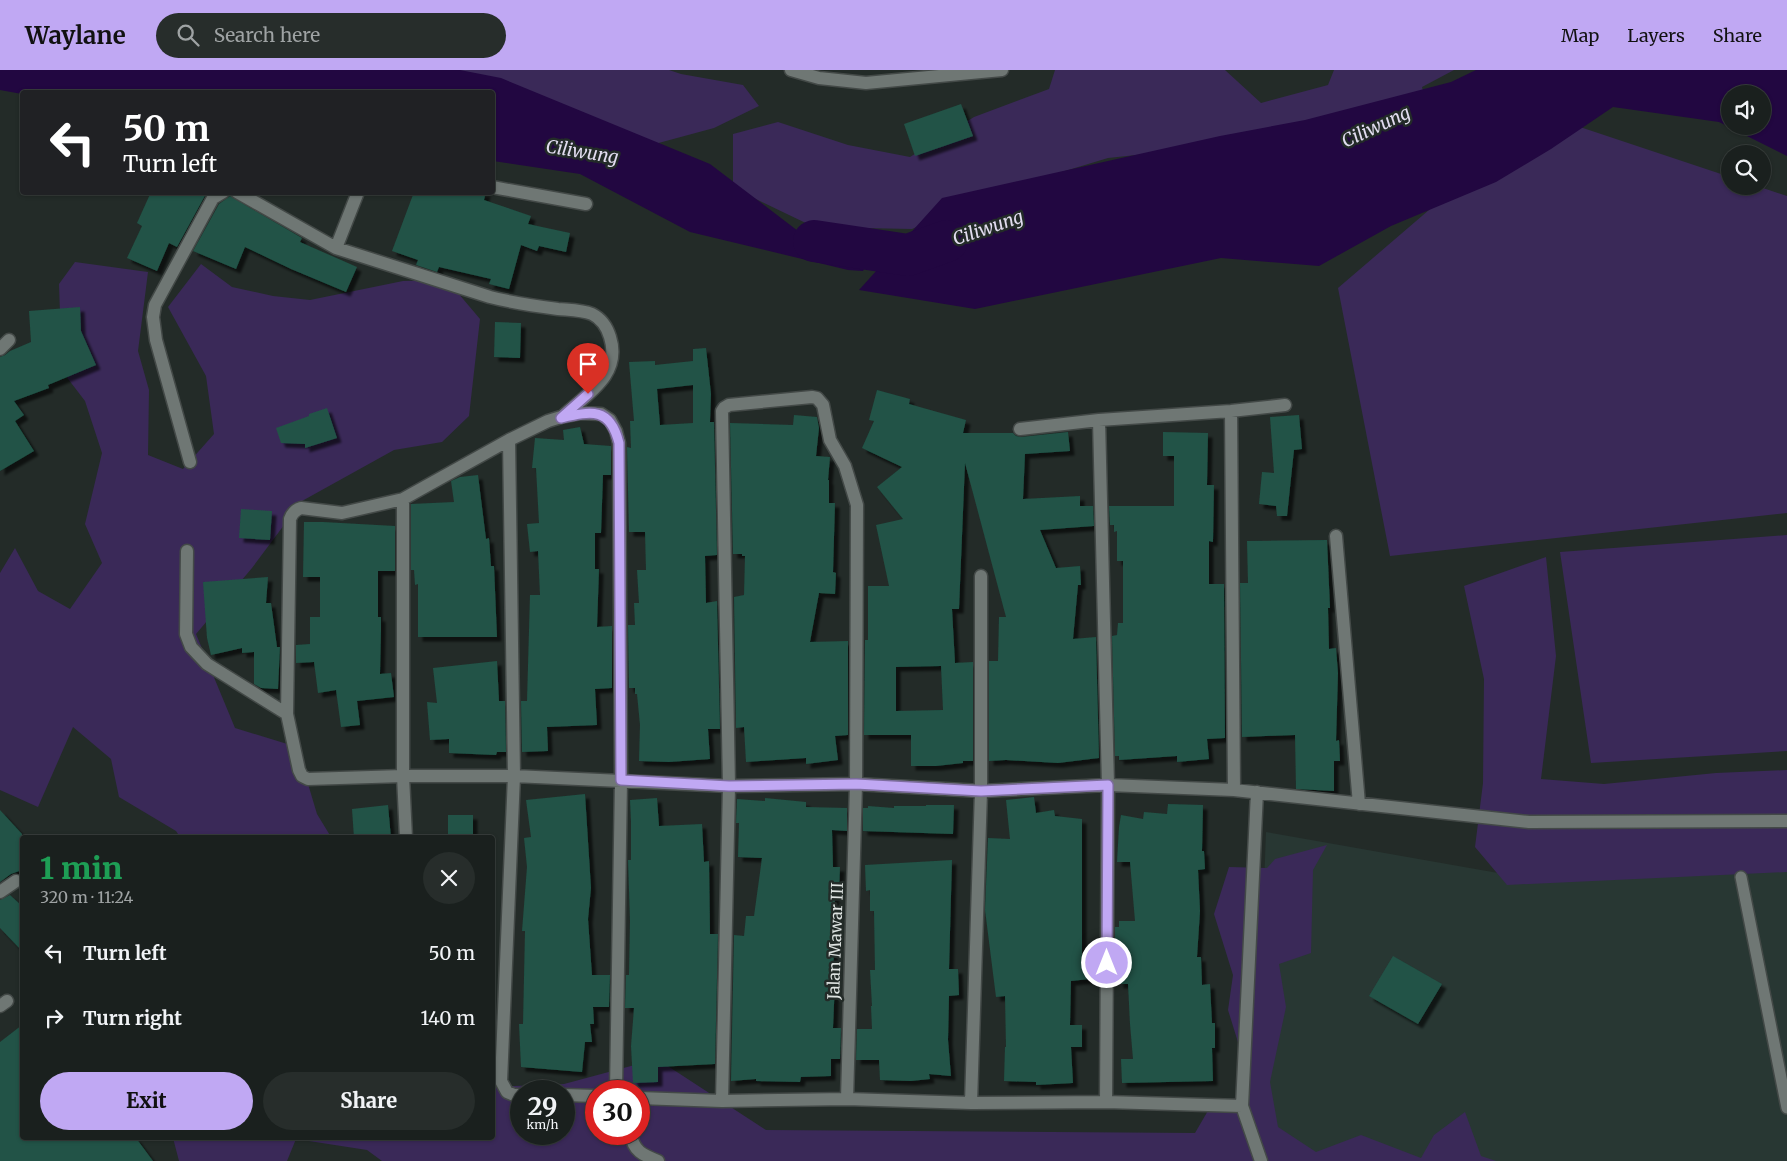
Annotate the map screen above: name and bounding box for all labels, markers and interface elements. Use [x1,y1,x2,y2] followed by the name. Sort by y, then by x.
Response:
[156,13,506,58] search box
[25,20,126,51] text: Waylane
[174,21,202,49] icon: search
[214,23,320,47] text: Search here
[1561,24,1599,47] text: Map
[1627,24,1685,47] text: Layers
[1713,24,1762,47] text: Share
[1721,85,1771,195] map controls
[1721,85,1771,135] button: sound
[1338,101,1414,152] water label: Ciliwung
[123,107,210,151] text: 50 m
[40,110,105,175] icon: left
[544,134,620,169] water label: Ciliwung
[1721,145,1771,195] button: search
[123,150,217,178] text: Turn left
[949,205,1026,250] water label: Ciliwung
[567,343,609,394] pin
[574,350,602,378] icon: arrive
[40,849,122,887] text: 1 min
[423,852,475,904] button: close
[823,882,847,1001] street label: Jalan Mawar III
[40,887,133,907] text: 320 m · 11:24
[1080,936,1132,988] position arrow
[40,939,68,967] icon: left
[83,941,167,965] text: Turn left
[429,941,475,965] text: 50 m
[40,1004,68,1032] icon: right
[83,1006,182,1030] text: Turn right
[420,1006,475,1030] text: 140 m
[40,1072,253,1130] button: Exit
[263,1072,475,1130] button: Share
[585,1080,650,1145] speed limit sign: 30
[528,1090,557,1122] text: 29
[527,1117,558,1132] text: km/h

